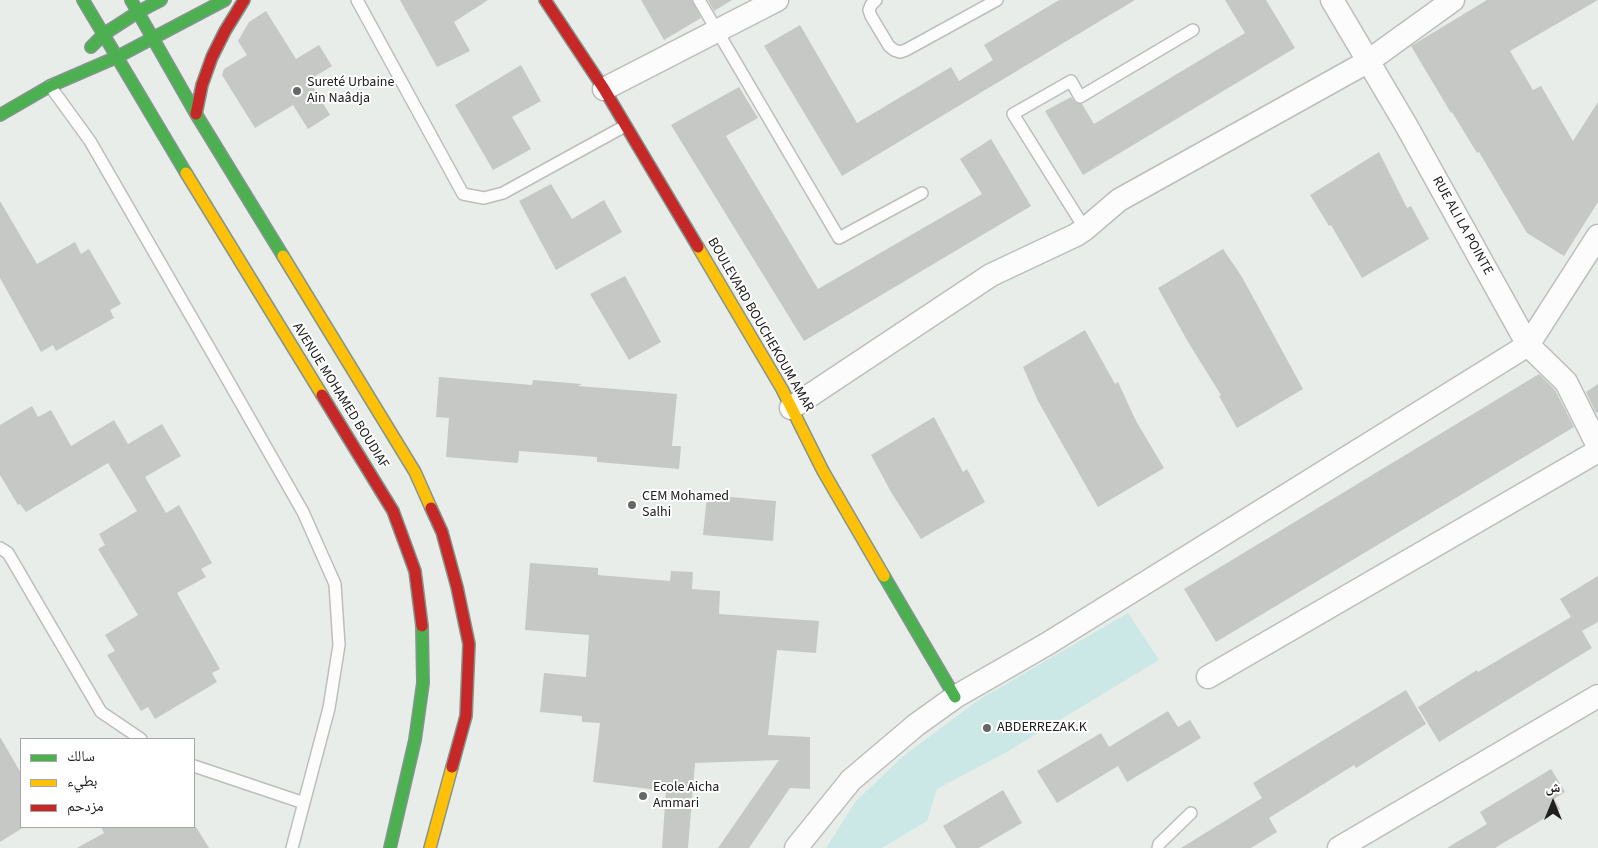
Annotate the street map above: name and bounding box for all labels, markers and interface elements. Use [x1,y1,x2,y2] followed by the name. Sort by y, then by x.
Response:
[307,75,394,108] place label: Sureté Urbaine Ain Naâdja
[291,85,303,97] marker: Sureté Urbaine Ain Naâdja
[1428,174,1496,278] street label: RUE ALI LA POINTE
[703,235,817,415] street label: BOULEVARD BOUCHEKOUM AMAR
[288,320,392,472] street label: AVENUE MOHAMED BOUDIAF
[642,489,729,522] place label: CEM Mohamed Salhi
[626,499,638,511] marker: CEM Mohamed Salhi
[997,720,1087,736] place label: ABDERREZAK.K
[981,722,993,734] marker: ABDERREZAK.K
[20,738,195,828] legend
[67,746,95,767] text: سالك
[67,771,97,792] text: بطيء
[1528,778,1578,828] north arrow
[1546,778,1560,798] text: ش
[653,780,719,812] place label: Ecole Aicha Ammari
[637,790,649,802] marker: Ecole Aicha Ammari
[67,796,104,817] text: مزدحم

